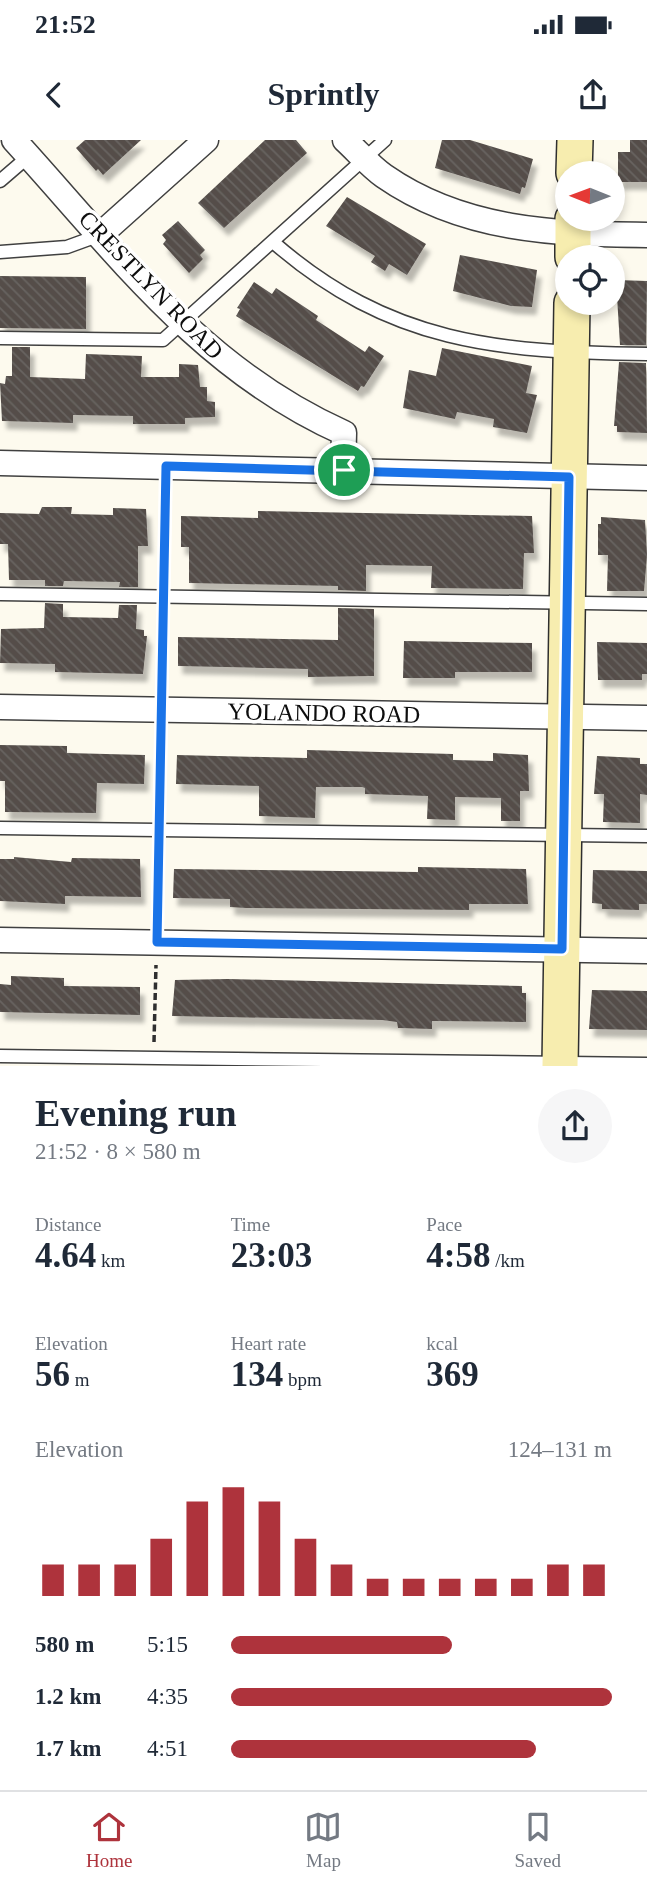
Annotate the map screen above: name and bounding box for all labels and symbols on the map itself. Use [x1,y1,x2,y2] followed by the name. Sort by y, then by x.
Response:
[555,161,625,231] north arrow
[74,206,228,364] street label: CRESTLYN ROAD
[314,440,374,500] pin
[227,698,421,728] street label: YOLANDO ROAD

